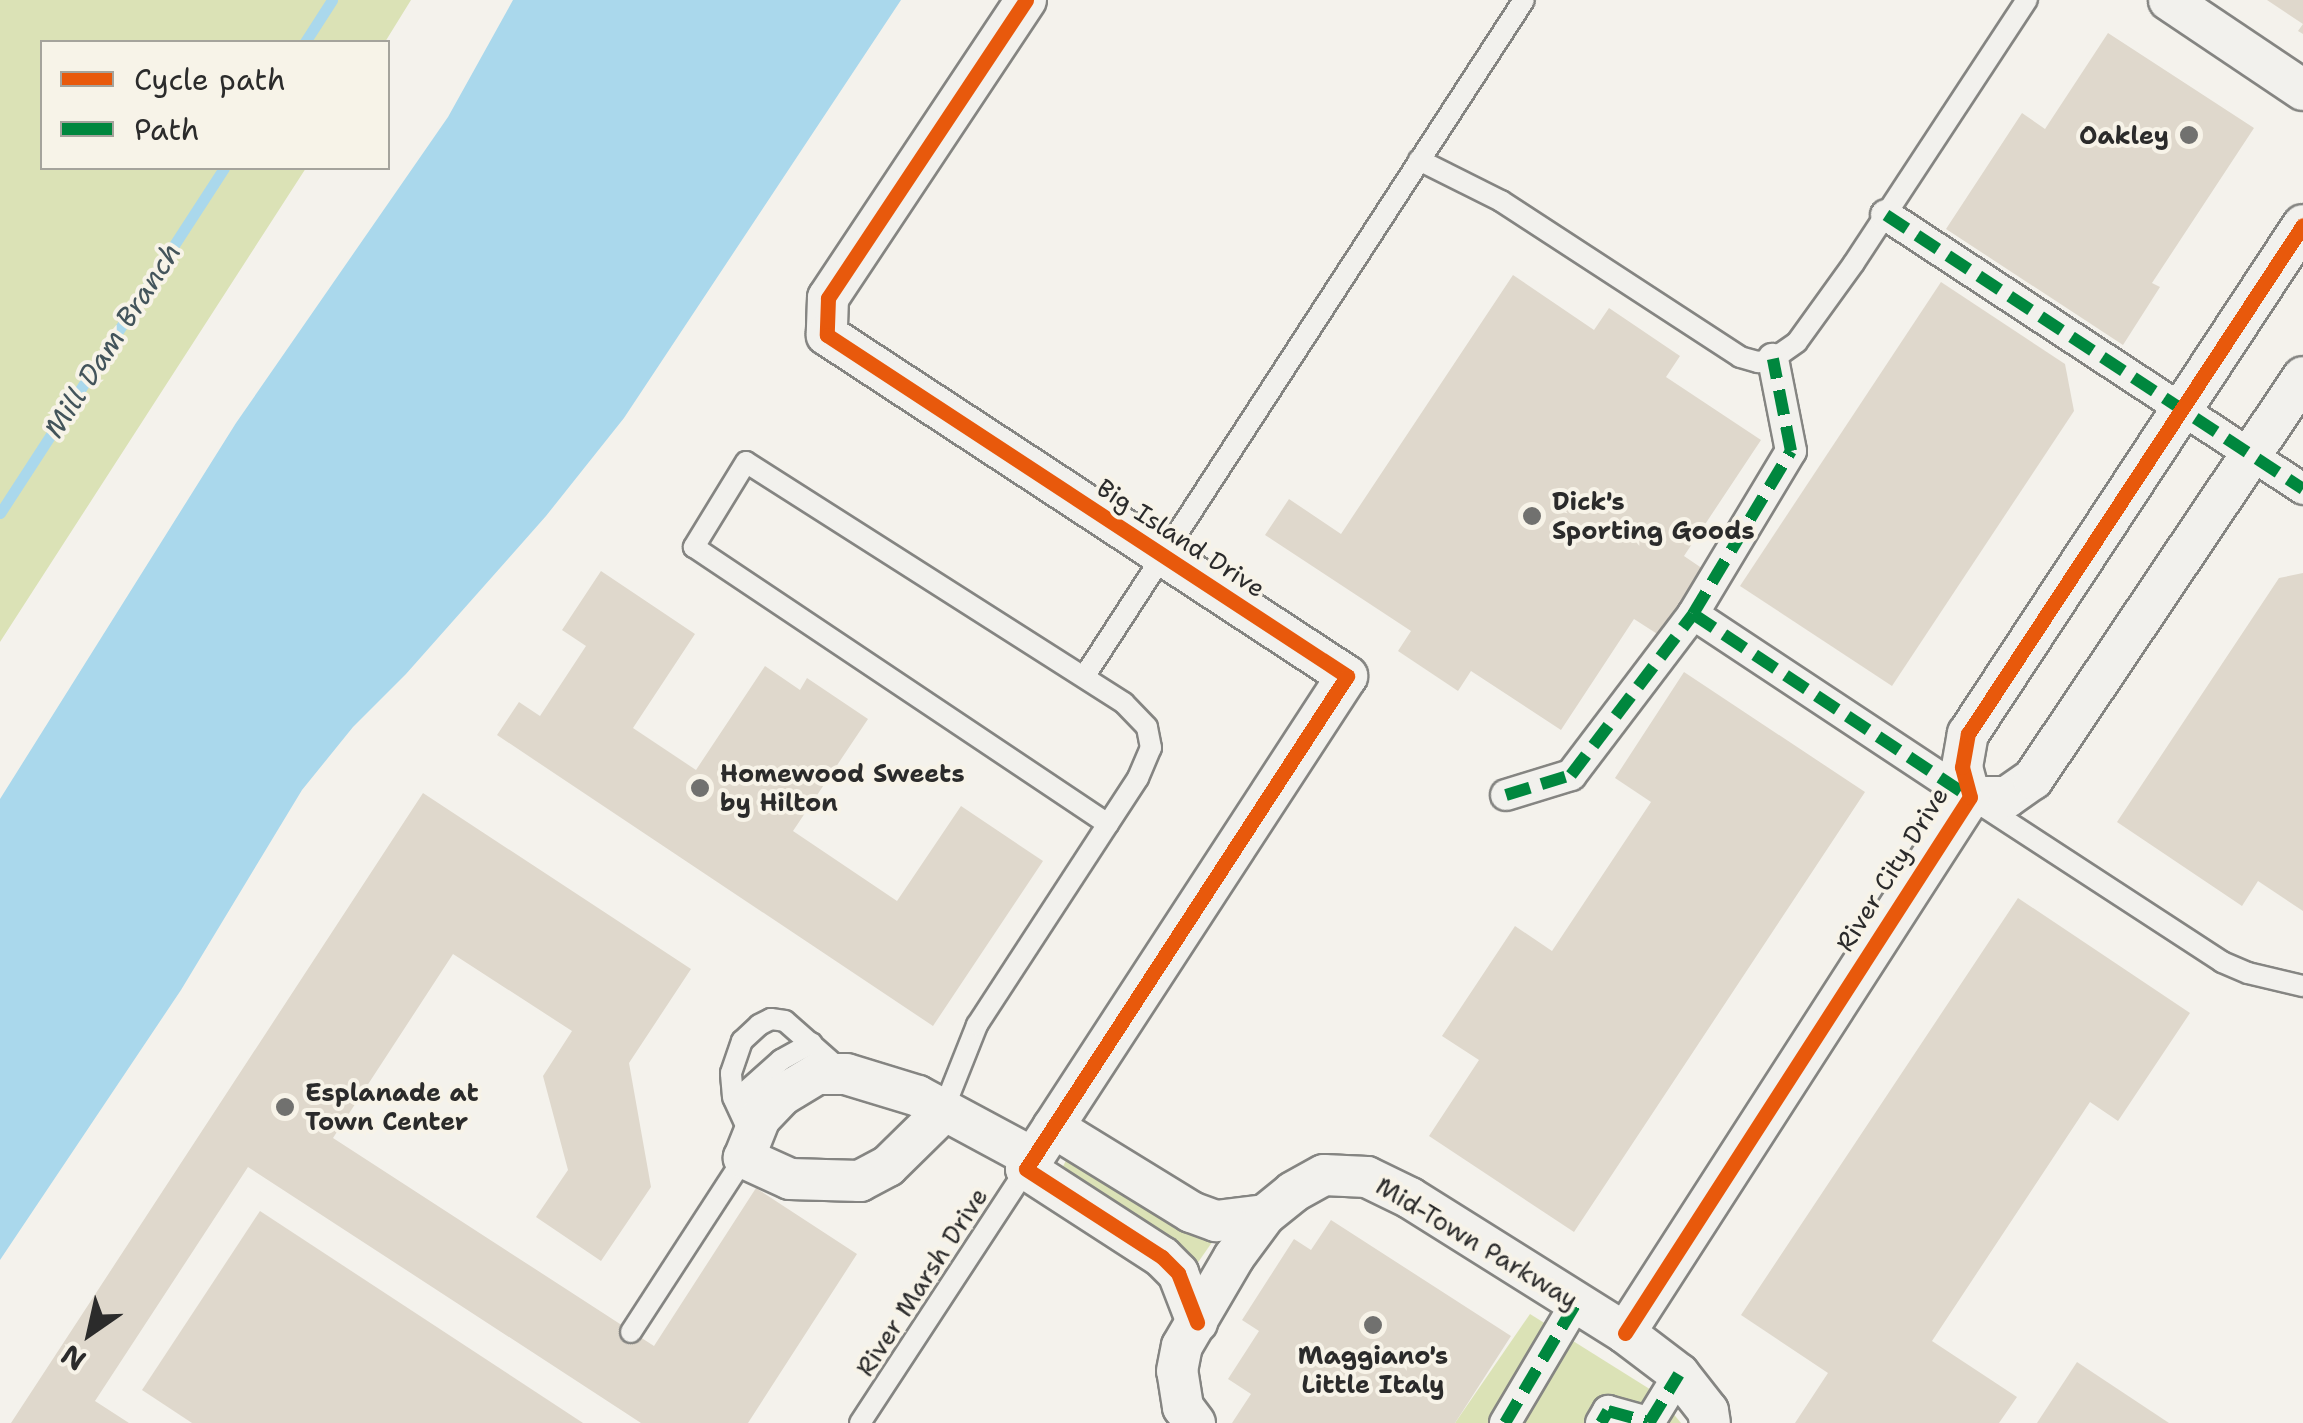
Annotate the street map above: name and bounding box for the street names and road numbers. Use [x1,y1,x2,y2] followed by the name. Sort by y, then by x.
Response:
[1091,472,1271,604] street label: Big Island Drive
[1830,781,1954,957] street label: River City Drive
[1371,1171,1583,1315] street label: Mid-Town Parkway
[850,1182,994,1382] street label: River Marsh Drive

